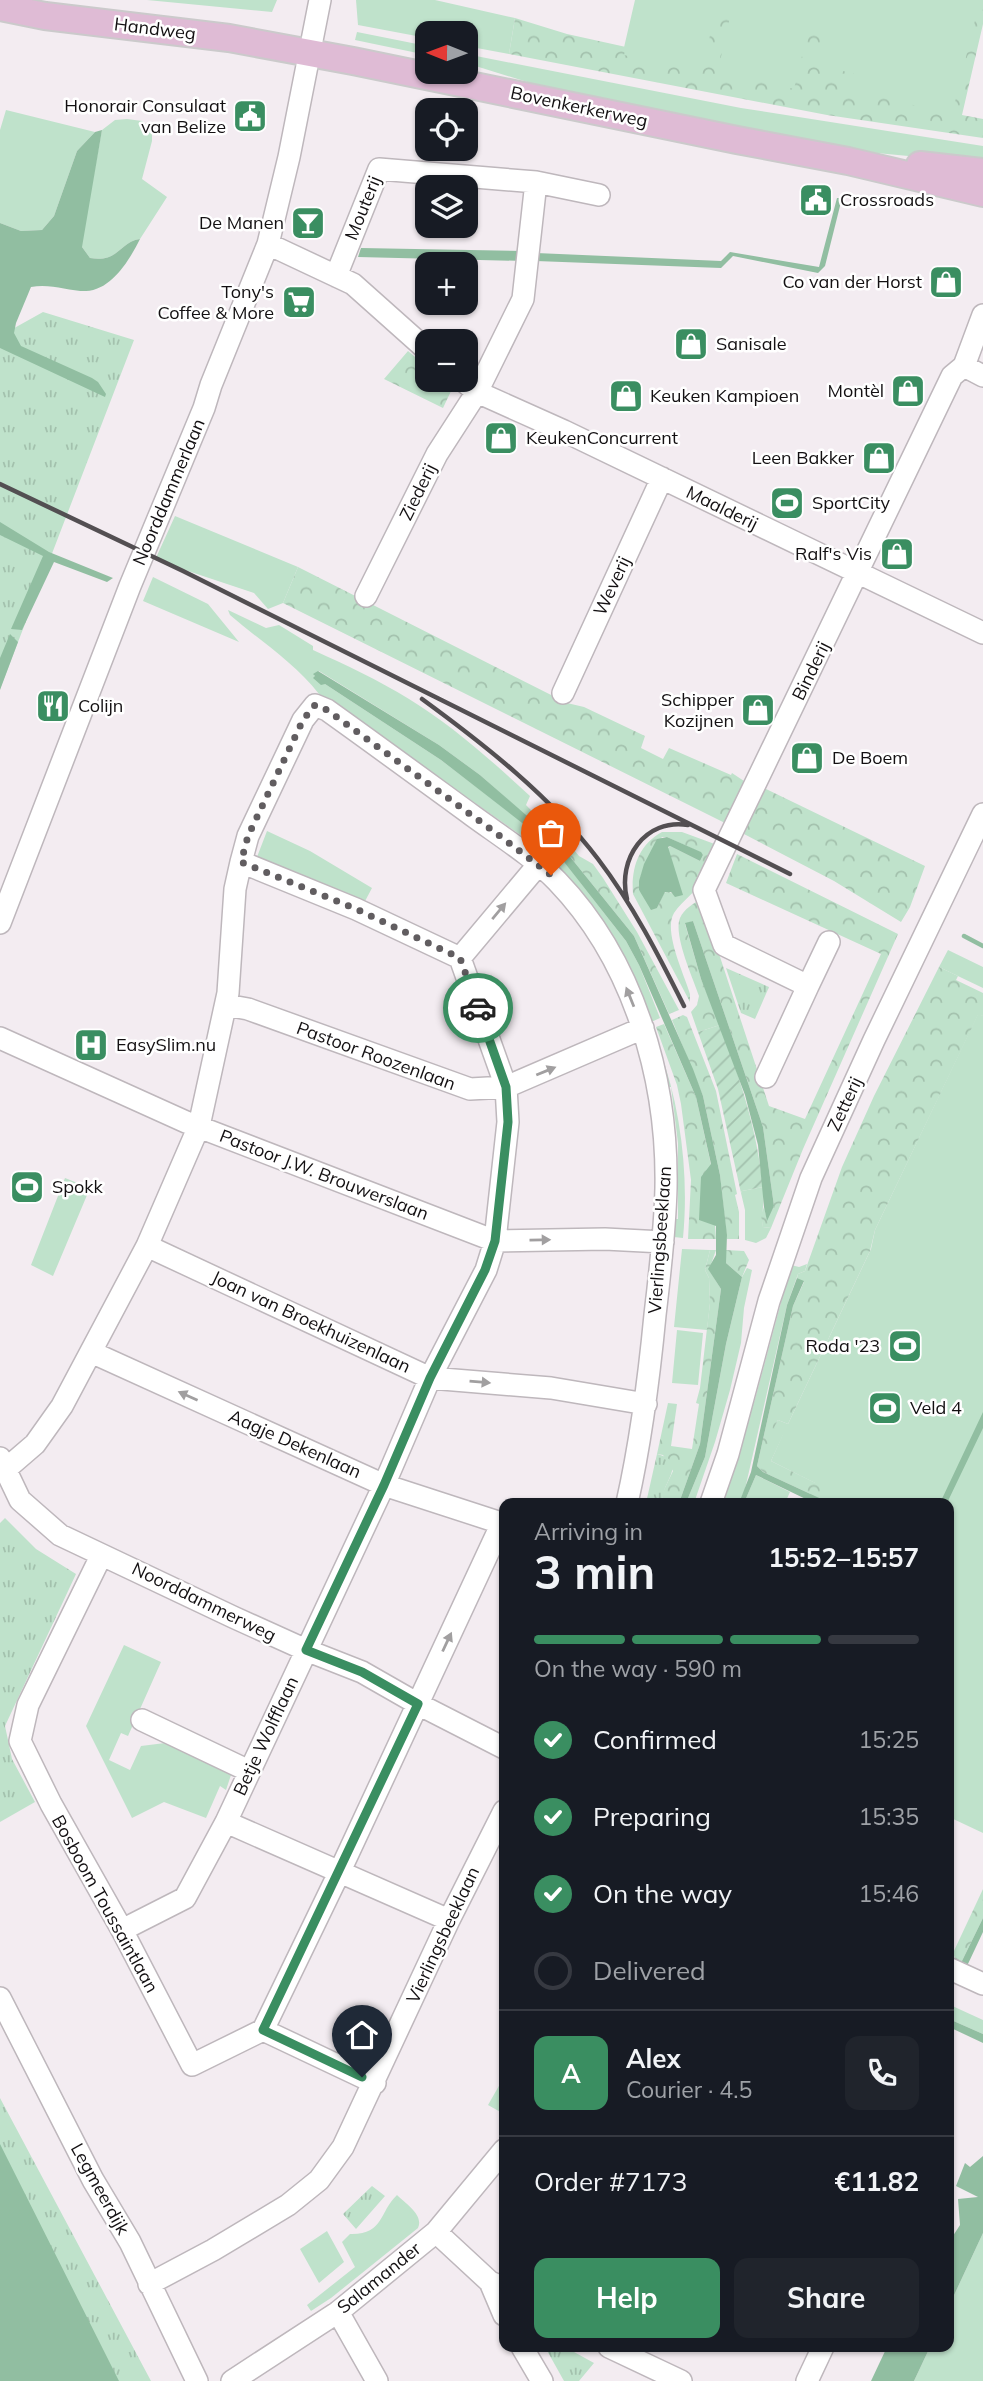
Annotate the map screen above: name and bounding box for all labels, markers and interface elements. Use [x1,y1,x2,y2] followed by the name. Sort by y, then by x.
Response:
[113,12,197,45] street label: Handweg
[415,21,478,84] north arrow
[415,21,478,392] map controls
[508,81,650,132] street label: Bovenkerkerweg
[64,94,226,138] place label: Honorair Consulaat van Belize
[231,97,269,135] public building icon: Honorair Consulaat van Belize
[415,98,478,161] button: locate
[339,172,386,243] street label: Mouterij
[415,175,478,238] button: layers
[797,181,835,219] public building icon: Crossroads
[840,188,934,211] place label: Crossroads
[289,204,327,242] bar icon: De Manen
[199,211,284,234] place label: De Manen
[415,252,478,315] button: +
[927,263,965,301] shop icon: Co van der Horst
[782,270,922,293] place label: Co van der Horst
[158,280,274,324] place label: Tony's Coffee & More
[280,283,318,321] supermarket icon: Tony's Coffee & More
[672,325,710,363] shop icon: Sanisale
[415,329,478,392] button: −
[716,332,787,355] place label: Sanisale
[889,372,927,410] shop icon: Montèl
[607,377,645,415] shop icon: Keuken Kampioen
[827,379,884,402] place label: Montèl
[650,384,799,407] place label: Keuken Kampioen
[127,415,210,569] street label: Noorddammerlaan
[482,419,520,457] shop icon: KeukenConcurrent
[526,426,678,449] place label: KeukenConcurrent
[860,439,898,477] shop icon: Leen Bakker
[752,446,854,469] place label: Leen Bakker
[394,460,441,524] street label: Ziederij
[683,480,762,535] street label: Maalderij
[768,484,806,522] sports icon: SportCity
[812,491,891,514] place label: SportCity
[878,535,916,573] shop icon: Ralf's Vis
[795,542,872,565] place label: Ralf's Vis
[588,552,635,619] street label: Weverij
[786,638,835,704] street label: Binderij
[34,687,72,725] restaurant icon: Colijn
[661,688,734,732] place label: Schipper Kozijnen
[739,691,777,729] shop icon: Schipper Kozijnen
[78,694,123,717] place label: Colijn
[788,739,826,777] shop icon: De Boem
[832,746,908,769] place label: De Boem
[521,803,581,875] pin
[532,814,570,852] icon: bag
[491,903,506,921] one-way arrow
[443,973,513,1043] courier
[625,986,636,1007] one-way arrow
[459,989,497,1027] icon: car
[294,1016,459,1095] street label: Pastoor Roozenlaan
[72,1026,110,1064] hospital icon: EasySlim.nu
[116,1033,216,1056] place label: EasySlim.nu
[536,1066,557,1077] one-way arrow
[822,1073,867,1135] street label: Zetterij
[216,1124,432,1225] street label: Pastoor J.W. Brouwerslaan
[643,1165,676,1315] street label: Vierlingsbeeklaan
[8,1168,46,1206] sports icon: Spokk
[52,1175,104,1198] place label: Spokk
[529,1234,551,1246] one-way arrow
[208,1265,414,1378] street label: Joan van Broekhuizenlaan
[886,1327,924,1365] sports icon: Roda '23
[806,1334,880,1357] place label: Roda '23
[469,1377,491,1388] one-way arrow
[866,1389,904,1427] sports icon: Veld 4
[178,1390,199,1401] one-way arrow
[910,1396,962,1419] place label: Veld 4
[225,1404,365,1483] street label: Aagje Dekenlaan
[534,1517,643,1546] text: Arriving in
[768,1541,919,1574] text: 15:52–15:57
[534,1543,655,1601] text: 3 min
[128,1557,280,1646] street label: Noorddammerweg
[441,1632,453,1652] one-way arrow
[534,1654,742,1683] text: On the way · 590 m
[228,1673,303,1799] street label: Betje Wolfflaan
[534,1721,572,1759] icon: check
[593,1723,717,1756] text: Confirmed
[859,1725,919,1754] text: 15:25
[534,1798,572,1836] icon: check
[593,1800,711,1833] text: Preparing
[859,1802,919,1831] text: 15:35
[47,1811,164,1997] street label: Bosboom Toussaintlaan
[401,1863,484,2007] street label: Vierlingsbeeklaan
[534,1875,572,1913] icon: check
[593,1877,732,1910] text: On the way
[859,1879,919,1908] text: 15:46
[593,1954,706,1987] text: Delivered
[332,2005,392,2077] pin
[343,2016,381,2054] icon: home
[845,2036,919,2110] button: phone
[626,2042,681,2075] text: Alex
[561,2057,581,2090] text: A
[626,2075,752,2104] text: Courier · 4.5
[66,2139,135,2239] street label: Legmeerdijk
[534,2165,687,2198] text: Order #7173
[835,2165,919,2198] text: €11.82
[332,2236,426,2318] street label: Salamander
[534,2258,720,2338] button: Help
[734,2258,919,2338] button: Share

